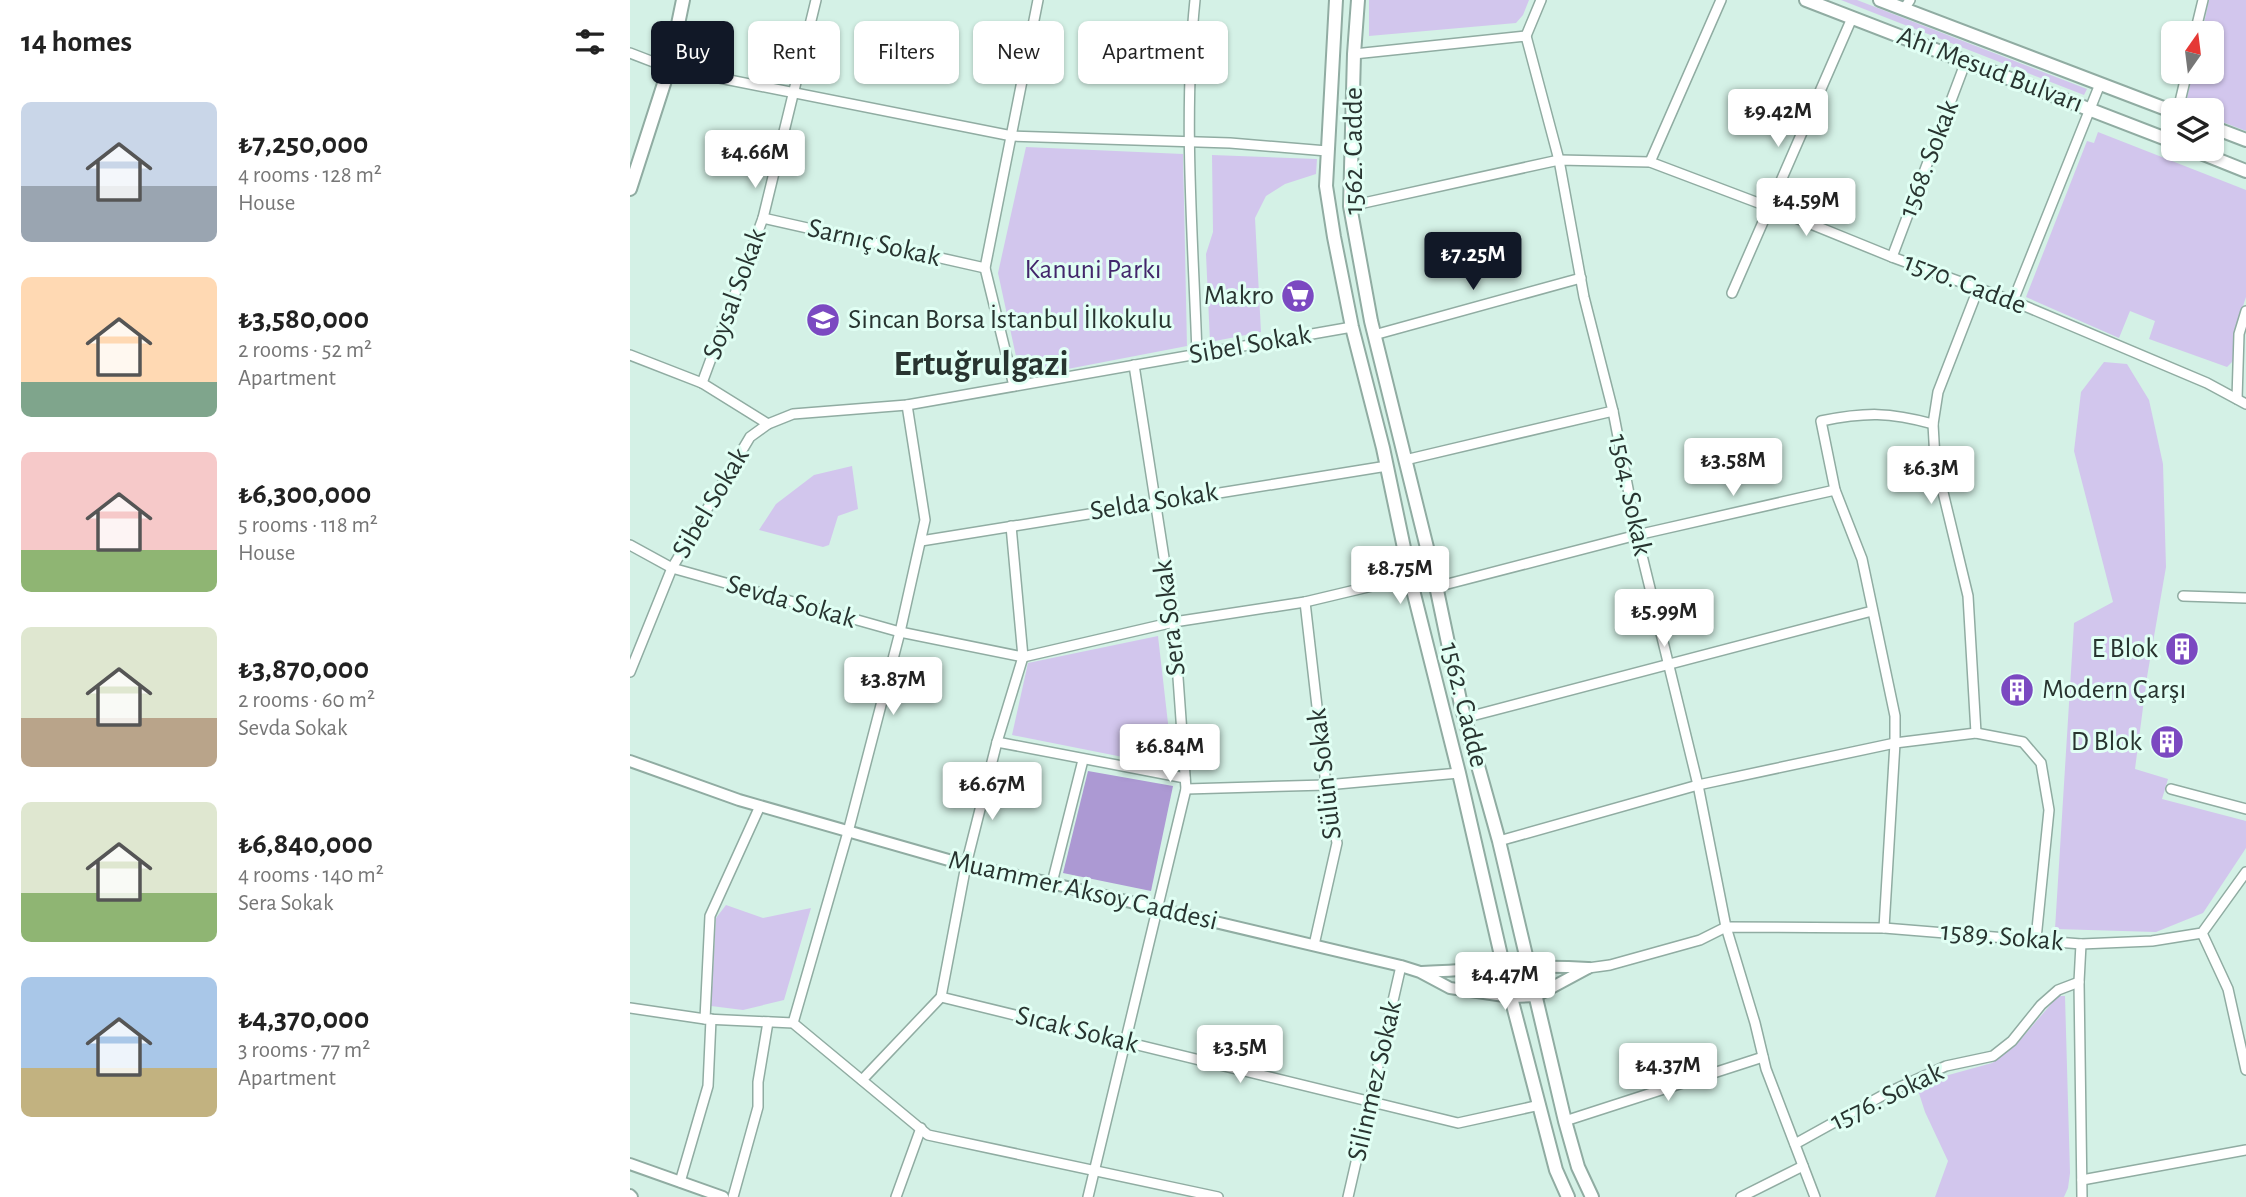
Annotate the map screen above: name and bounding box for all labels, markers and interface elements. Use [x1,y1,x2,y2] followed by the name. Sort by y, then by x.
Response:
[651,21,734,84] chip: Buy
[748,21,840,84] chip: Rent
[854,21,959,84] chip: Filters
[973,21,1064,84] chip: New
[1078,21,1228,84] chip: Apartment
[2161,21,2224,84] north arrow
[2161,21,2224,161] map controls
[1893,22,2087,118] street label: Ahi Mesud Bulvarı
[571,23,609,61] icon: filters
[21,27,132,57] text: 14 homes
[1340,87,1368,215] street label: 1562. Cadde
[1721,90,1835,149] pin: ₺9.42M
[1894,96,1964,221] street label: 1568. Sokak
[2161,98,2224,161] button: layers
[1744,100,1812,123] text: ₺9.42M
[238,129,368,159] text: ₺7,250,000
[77,130,161,214] icon: home
[698,130,812,190] pin: ₺4.66M
[721,141,789,164] text: ₺4.66M
[238,164,382,187] text: 4 rooms · 128 m²
[1749,178,1863,238] pin: ₺4.59M
[1772,189,1840,212] text: ₺4.59M
[238,192,295,215] text: House
[805,214,943,272] street label: Sarnıç Sokak
[698,225,772,363] street label: Soysal Sokak
[1416,232,1530,292] pin: ₺7.25M
[1440,243,1506,266] text: ₺7.25M
[1900,248,2030,320] street label: 1570. Cadde
[1024,256,1162,284] park label: Kanuni Parkı
[1279,277,1317,315] supermarket icon: Makro
[1204,282,1274,310] place label: Makro
[804,301,842,339] school or university icon: Sincan Borsa İstanbul İlkokulu
[238,304,369,334] text: ₺3,580,000
[848,304,1172,334] place label: Sincan Borsa İstanbul İlkokulu
[77,305,161,389] icon: home
[1187,320,1313,369] street label: Sibel Sokak
[238,339,372,362] text: 2 rooms · 52 m²
[893,347,1069,382] district label: Ertuğrulgazi
[238,367,336,390] text: Apartment
[1603,432,1657,558] street label: 1564. Sokak
[1676,438,1790,498] pin: ₺3.58M
[667,443,755,563] street label: Sibel Sokak
[1882,447,1980,506] pin: ₺6.3M
[1700,449,1766,472] text: ₺3.58M
[1903,457,1959,480] text: ₺6.3M
[1088,478,1220,526] street label: Selda Sokak
[238,479,371,509] text: ₺6,300,000
[77,480,161,564] icon: home
[238,514,378,537] text: 5 rooms · 118 m²
[238,542,295,565] text: House
[1343,546,1457,606] pin: ₺8.75M
[1367,557,1433,580] text: ₺8.75M
[1149,558,1191,677] street label: Sera Sokak
[723,570,859,634] street label: Sevda Sokak
[1607,590,1721,649] pin: ₺5.99M
[1631,600,1697,623] text: ₺5.99M
[2163,630,2201,668] building icon: E Blok
[2091,635,2158,663] place label: E Blok
[1435,640,1493,770] street label: 1562. Cadde
[238,654,369,684] text: ₺3,870,000
[77,655,161,739] icon: home
[836,658,950,717] pin: ₺3.87M
[860,668,926,691] text: ₺3.87M
[1998,671,2036,709] building icon: Modern Çarşı
[2042,676,2186,704] place label: Modern Çarşı
[238,689,375,712] text: 2 rooms · 60 m²
[1303,707,1347,841] street label: Sülün Sokak
[238,717,348,740] text: Sevda Sokak
[2148,723,2186,761] building icon: D Blok
[1113,724,1227,784] pin: ₺6.84M
[2071,728,2142,756] place label: D Blok
[1136,735,1204,758] text: ₺6.84M
[935,762,1049,822] pin: ₺6.67M
[959,773,1025,796] text: ₺6.67M
[238,829,373,859] text: ₺6,840,000
[77,830,161,914] icon: home
[946,846,1220,936] street label: Muammer Aksoy Caddesi
[238,864,384,887] text: 4 rooms · 140 m²
[238,892,333,915] text: Sera Sokak
[1939,918,2065,956] street label: 1589. Sokak
[1448,953,1562,1012] pin: ₺4.47M
[1471,963,1539,986] text: ₺4.47M
[1343,998,1407,1164] street label: Silinmez Sokak
[1013,1001,1141,1059] street label: Sıcak Sokak
[238,1004,369,1034] text: ₺4,370,000
[77,1005,161,1089] icon: home
[1191,1026,1289,1085] pin: ₺3.5M
[1213,1036,1267,1059] text: ₺3.5M
[238,1039,370,1062] text: 3 rooms · 77 m²
[1611,1044,1725,1103] pin: ₺4.37M
[1635,1054,1701,1077] text: ₺4.37M
[1826,1058,1948,1136] street label: 1576. Sokak
[238,1067,336,1090] text: Apartment

